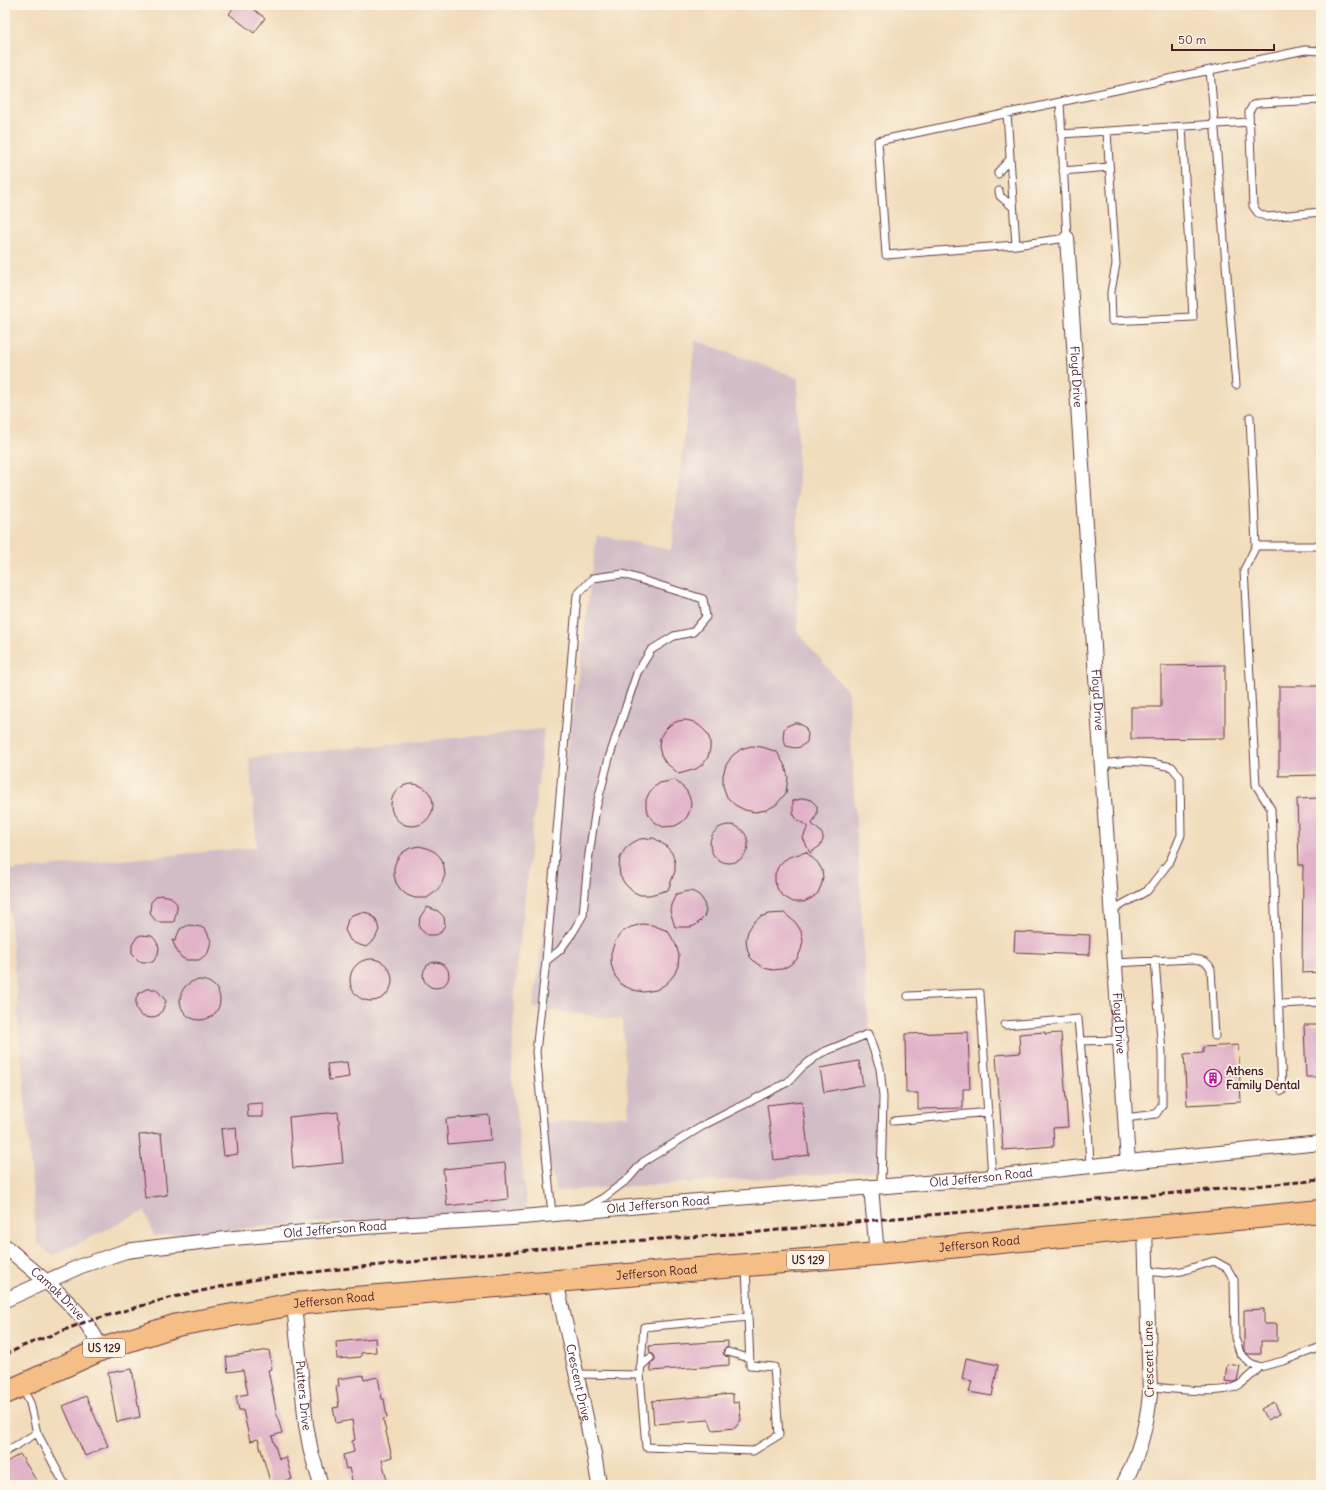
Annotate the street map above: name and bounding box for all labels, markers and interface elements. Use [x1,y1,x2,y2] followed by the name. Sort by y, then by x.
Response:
[1172,26,1274,52] scale bar
[1178,32,1207,47] text: 50 m
[1067,346,1086,408] street label: Floyd Drive
[1088,669,1108,731] street label: Floyd Drive
[1110,992,1129,1054] street label: Floyd Drive
[1226,1063,1300,1093] place label: Athens Family Dental
[1203,1068,1223,1088] building icon: Athens Family Dental
[929,1164,1033,1190] street label: Old Jefferson Road
[606,1192,710,1216] street label: Old Jefferson Road
[283,1218,387,1241] street label: Old Jefferson Road
[938,1232,1021,1255] street label: Jefferson Road
[787,1251,829,1269] road number: US 129
[615,1261,698,1283] street label: Jefferson Road
[28,1264,88,1323] street label: Camak Drive
[292,1288,375,1311] street label: Jefferson Road
[1140,1320,1157,1398] street label: Crescent Lane
[83,1339,125,1357] road number: US 129
[563,1342,595,1423] street label: Crescent Drive
[293,1360,315,1432] street label: Putters Drive

